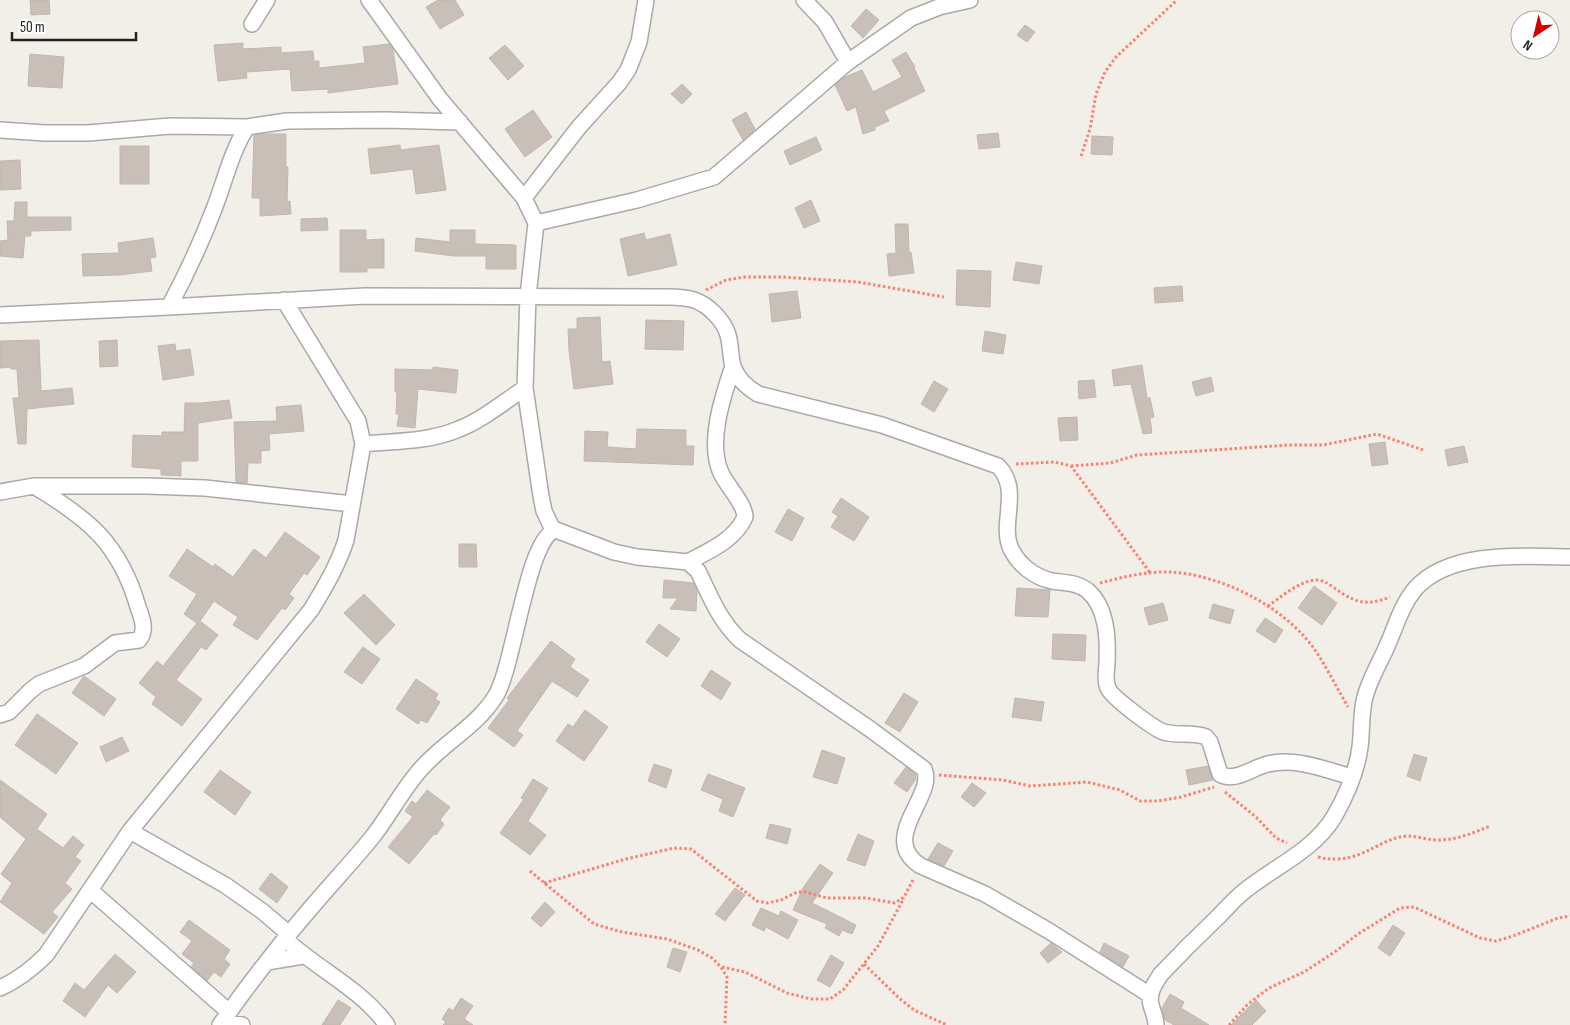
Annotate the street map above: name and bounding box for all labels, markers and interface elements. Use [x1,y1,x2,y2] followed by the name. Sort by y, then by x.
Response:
[12,10,136,42] scale bar
[1510,10,1560,60] north arrow
[20,18,45,37] text: 50 m
[1520,36,1536,54] text: N

